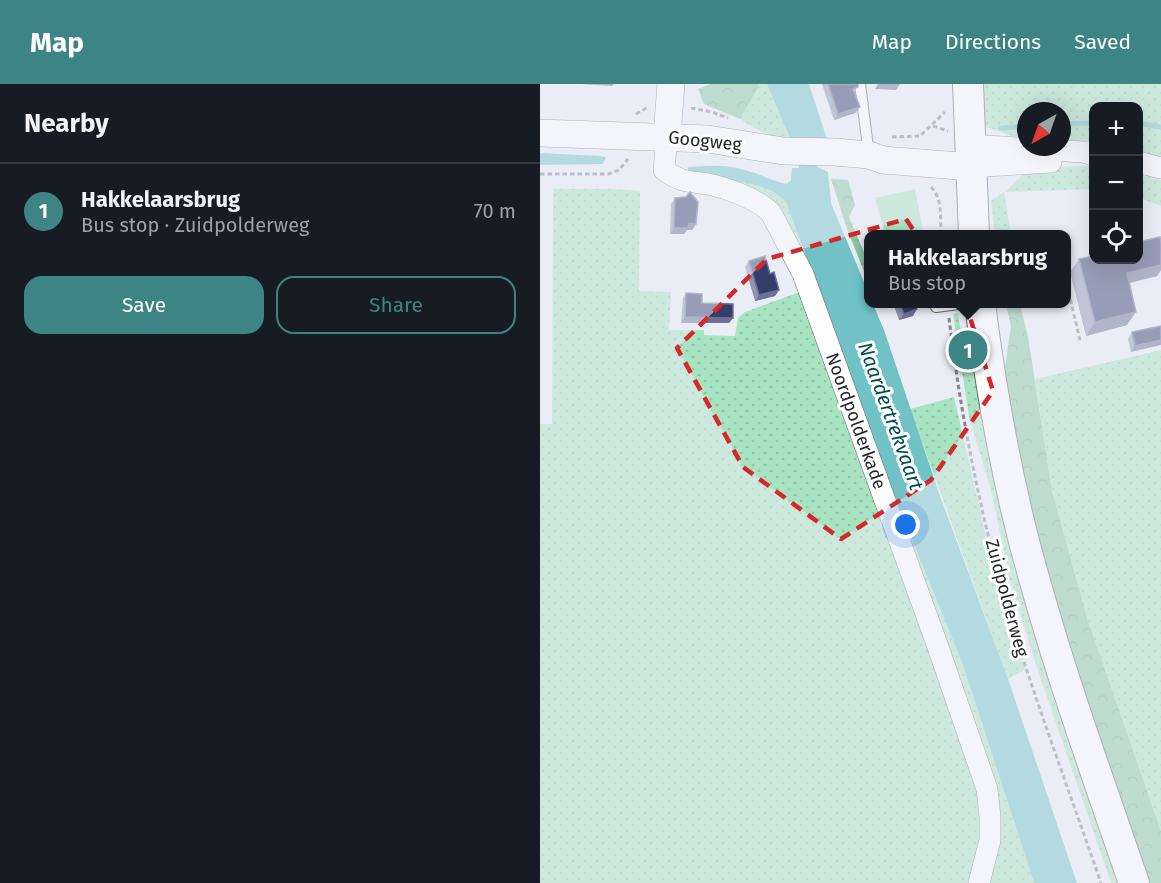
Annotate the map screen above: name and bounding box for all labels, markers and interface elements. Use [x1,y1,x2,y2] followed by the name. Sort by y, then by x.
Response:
[30,26,84,59] text: Map
[872,29,912,55] text: Map
[945,29,1041,55] text: Directions
[1074,29,1131,55] text: Saved
[1017,102,1071,156] north arrow
[1089,102,1143,264] map controls
[1089,102,1143,156] button: +
[24,108,109,139] text: Nearby
[667,126,743,156] street label: Googweg
[1089,156,1143,210] button: −
[81,186,240,213] text: Hakkelaarsbrug
[39,199,48,223] text: 1
[474,199,516,223] text: 70 m
[1089,210,1143,264] button: locate
[81,213,309,237] text: Bus stop · Zuidpolderweg
[864,230,1071,308] popup
[888,244,1047,271] text: Hakkelaarsbrug
[888,271,966,295] text: Bus stop
[24,276,264,334] button: Save
[276,276,516,334] button: Share
[948,328,988,372] pin: 1
[853,339,929,494] water label: Naardertrekvaart
[821,350,891,492] street label: Noordpolderkade
[891,510,920,539] your location
[981,537,1033,660] street label: Zuidpolderweg

